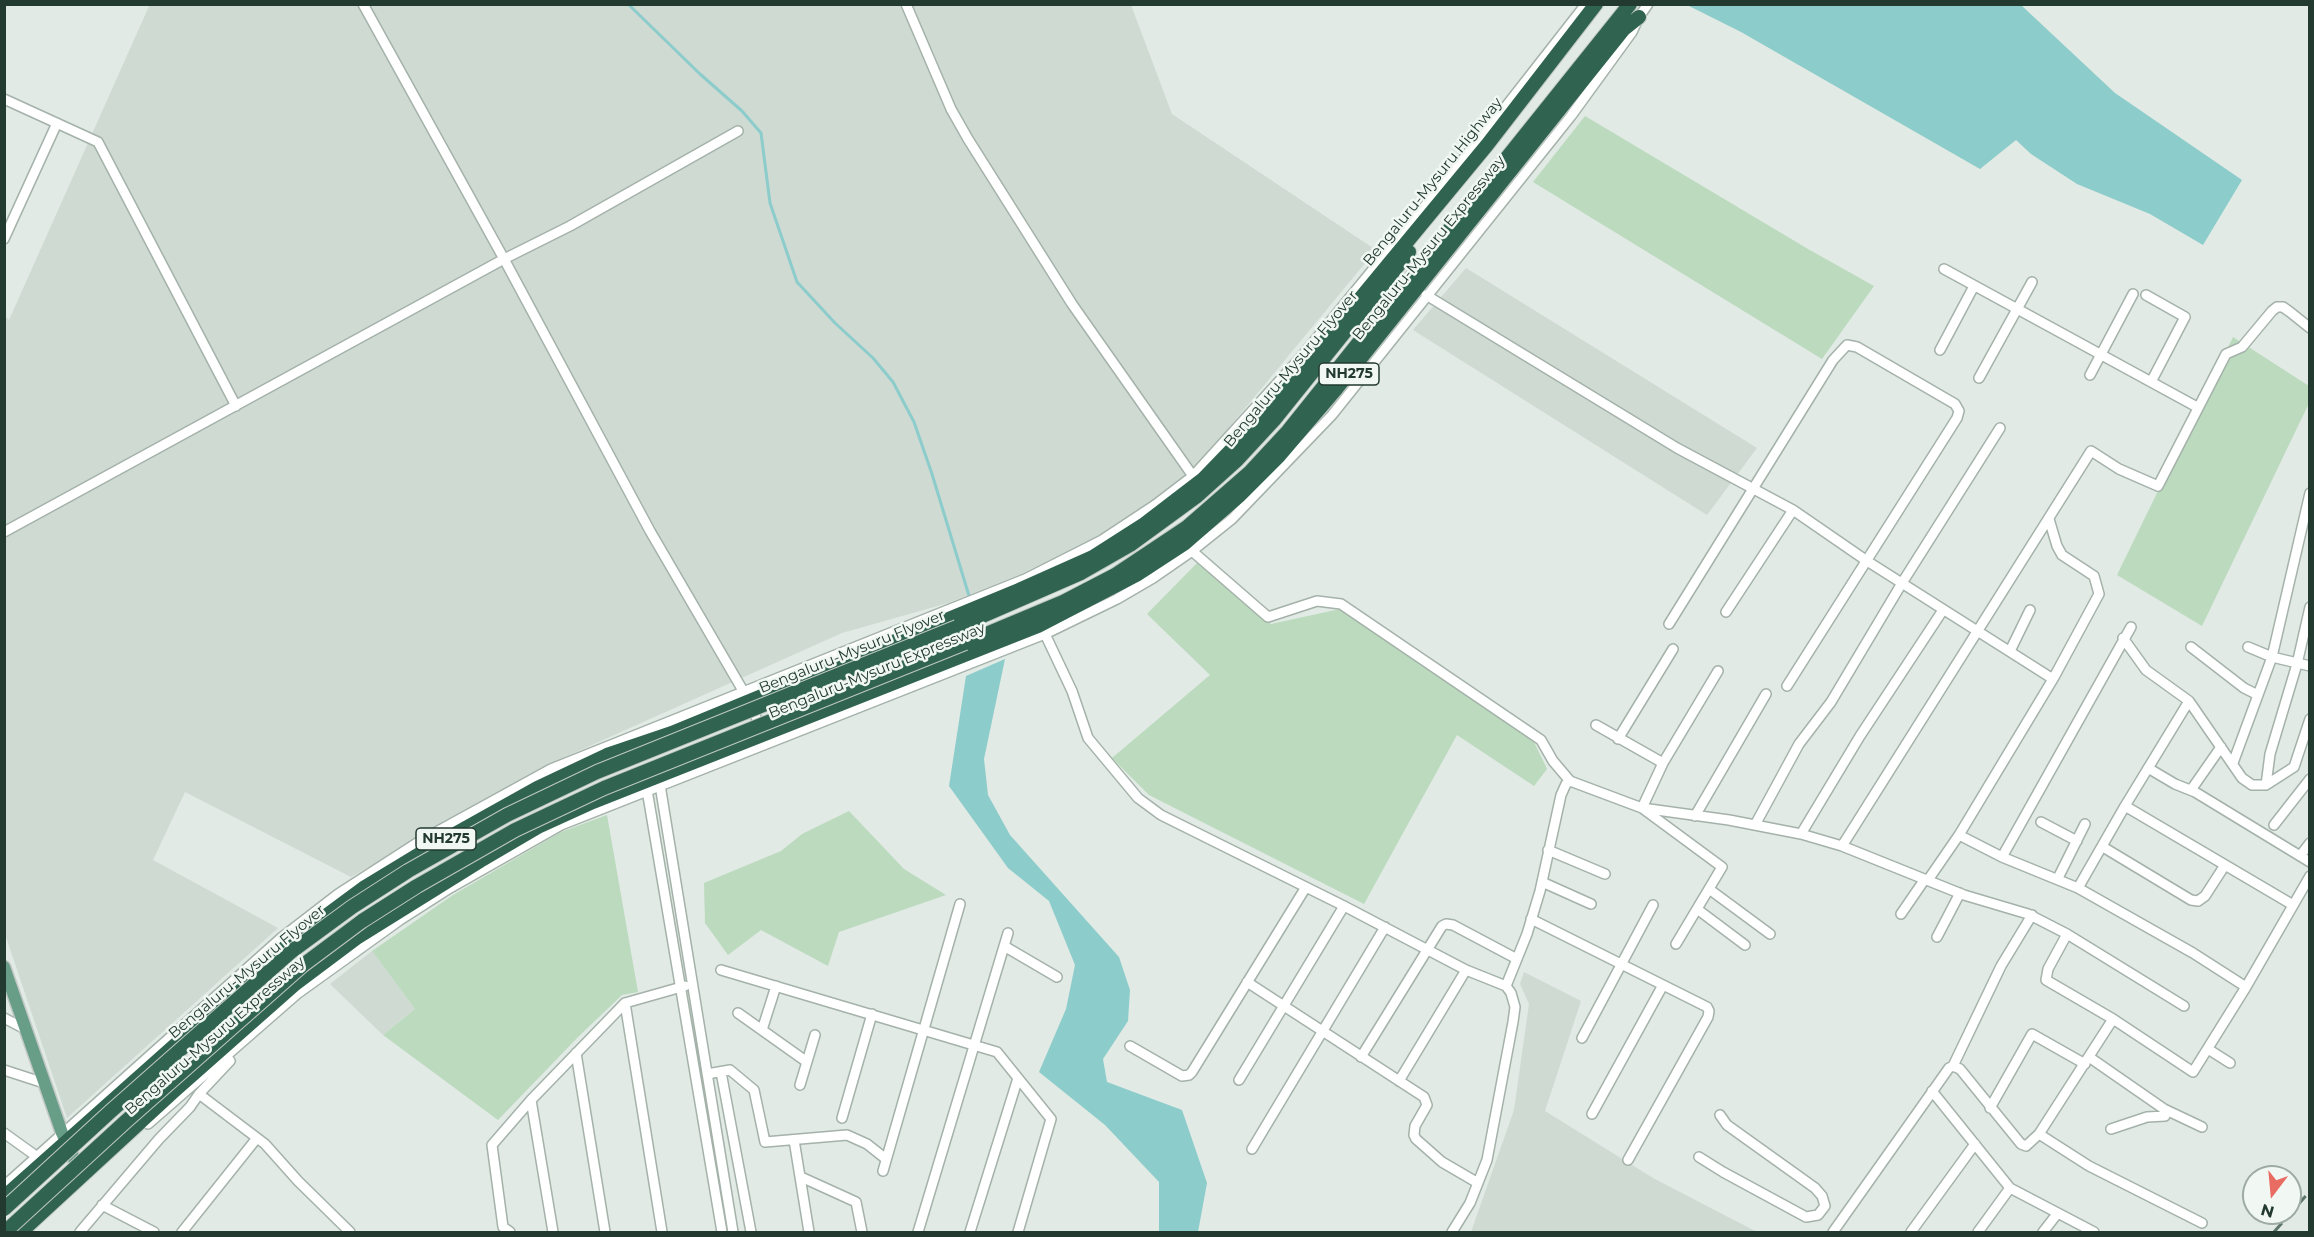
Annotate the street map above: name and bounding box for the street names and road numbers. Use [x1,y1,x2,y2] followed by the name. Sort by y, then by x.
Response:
[1359,94,1507,270] street label: Bengaluru-Mysuru Highway
[1349,152,1509,344] street label: Bengaluru-Mysuru Expressway
[1220,287,1362,451] street label: Bengaluru-Mysuru Flyover
[1319,363,1379,385] road number: NH275
[756,606,948,698] street label: Bengaluru-Mysuru Flyover
[766,619,988,723] street label: Bengaluru-Mysuru Expressway
[416,828,476,850] road number: NH275
[165,901,329,1043] street label: Bengaluru-Mysuru Flyover
[121,953,309,1119] street label: Bengaluru-Mysuru Expressway

